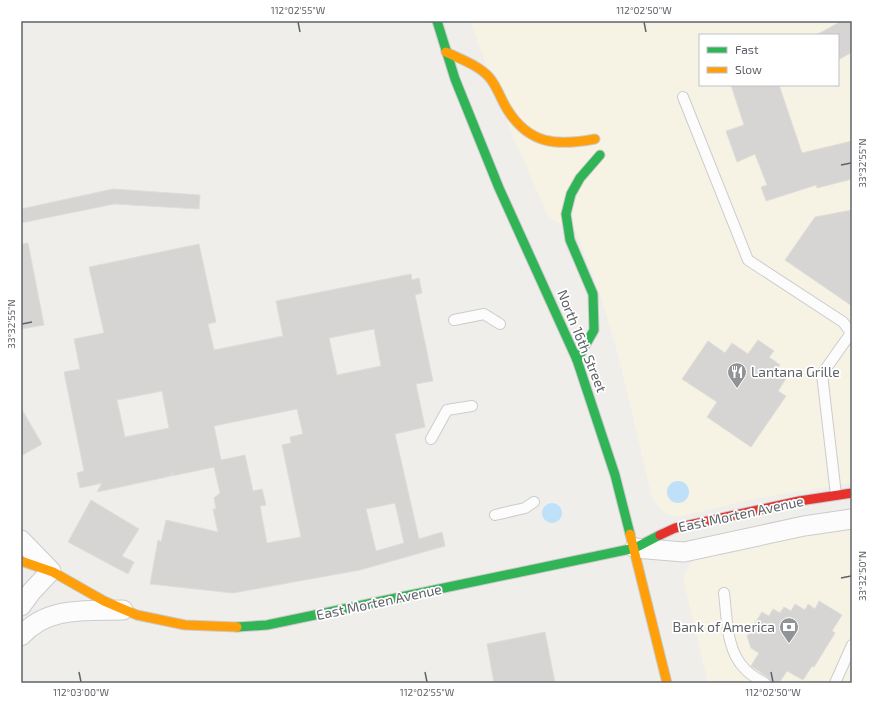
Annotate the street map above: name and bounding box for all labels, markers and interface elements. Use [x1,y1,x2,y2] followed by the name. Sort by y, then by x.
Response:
[271,4,326,16] text: 112°02'55"W
[616,4,672,16] text: 112°02'50"W
[699,34,839,86] legend
[735,42,759,56] text: Fast
[735,62,762,76] text: Slow
[856,138,868,188] text: 33°32'55"N
[554,287,611,395] street label: North 16th Street
[5,299,17,349] text: 33°32'55"N
[726,361,748,389] restaurant icon: Lantana Grille
[751,363,840,380] place label: Lantana Grille
[677,492,805,535] street label: East Morten Avenue
[856,551,868,601] text: 33°32'50"N
[315,580,443,623] street label: East Morten Avenue
[778,616,800,644] bank icon: Bank of America
[673,618,775,635] place label: Bank of America
[53,686,109,698] text: 112°03'00"W
[400,686,455,698] text: 112°02'55"W
[745,686,801,698] text: 112°02'50"W

